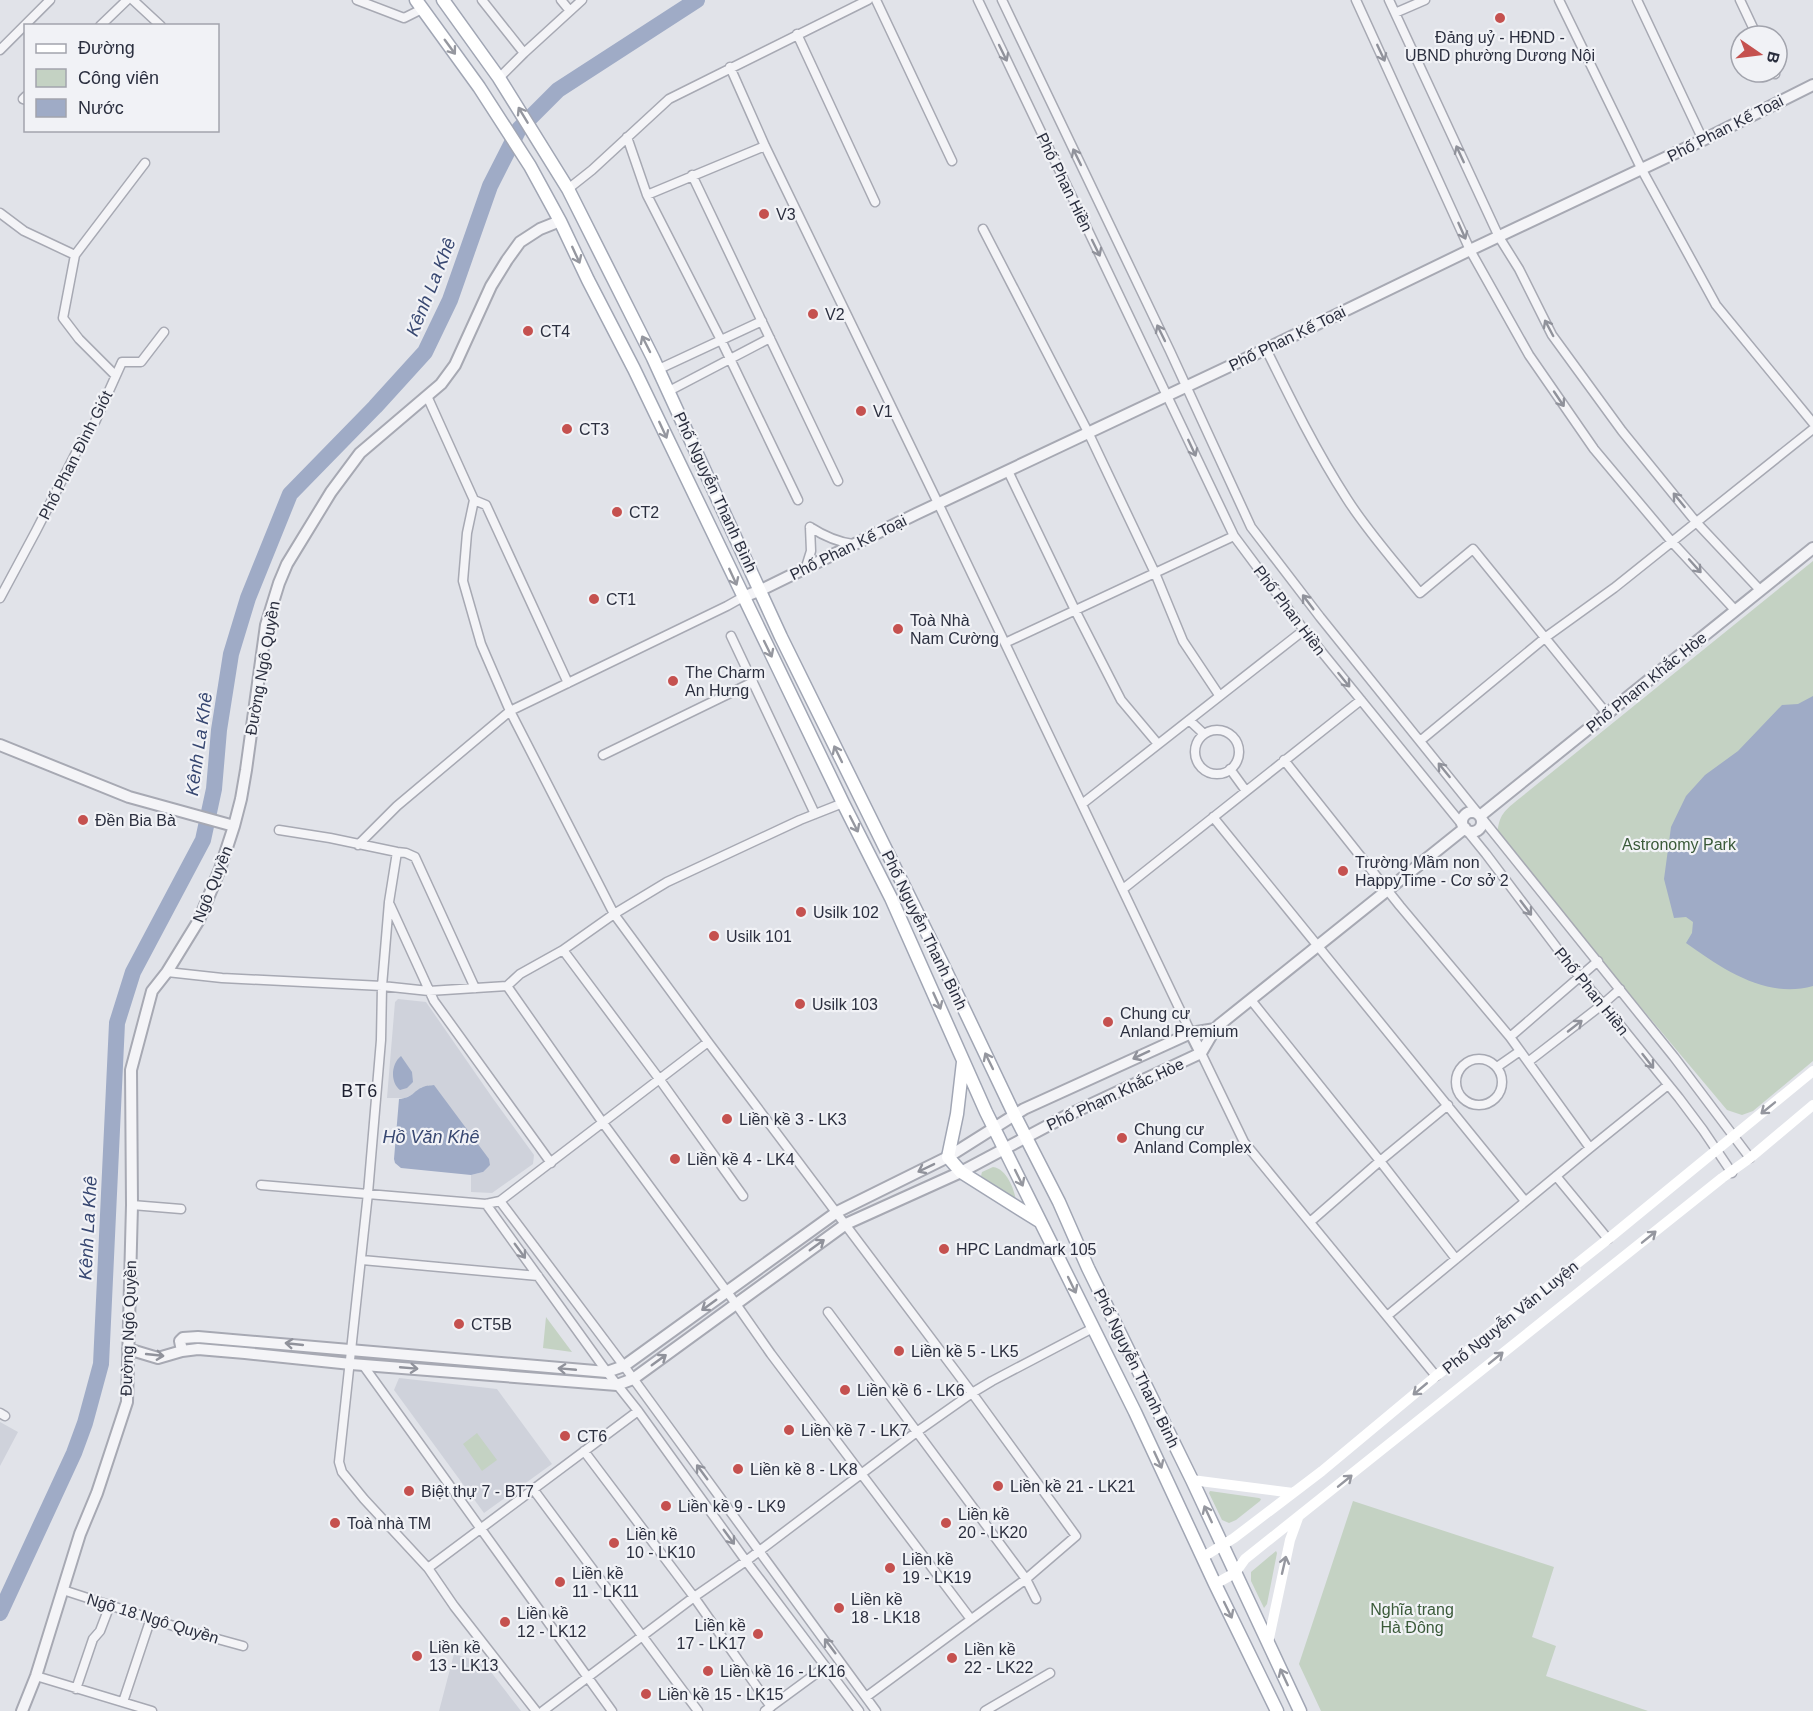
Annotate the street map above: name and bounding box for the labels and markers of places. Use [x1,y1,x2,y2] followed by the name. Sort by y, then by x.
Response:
[1493,11,1507,25] marker: Đảng uỷ - HĐND - UBND phường Dương Nội
[1405,29,1595,64] place label: Đảng uỷ - HĐND - UBND phường Dương Nội
[776,206,796,223] place label: V3
[757,207,771,221] marker: V3
[825,306,845,323] place label: V2
[806,307,820,321] marker: V2
[540,323,570,340] place label: CT4
[521,324,535,338] marker: CT4
[873,403,893,420] place label: V1
[854,404,868,418] marker: V1
[579,421,609,438] place label: CT3
[560,422,574,436] marker: CT3
[629,504,659,521] place label: CT2
[610,505,624,519] marker: CT2
[606,591,636,608] place label: CT1
[587,592,601,606] marker: CT1
[910,612,999,647] place label: Toà Nhà Nam Cường
[891,622,905,636] marker: Toà Nhà Nam Cường
[685,664,765,699] place label: The Charm An Hưng
[666,674,680,688] marker: The Charm An Hưng
[95,812,176,829] place label: Đền Bia Bà
[76,813,90,827] marker: Đền Bia Bà
[1355,854,1509,889] place label: Trường Mầm non HappyTime - Cơ sở 2
[1336,864,1350,878] marker: Trường Mầm non HappyTime - Cơ sở 2
[813,904,879,921] place label: Usilk 102
[794,905,808,919] marker: Usilk 102
[726,928,792,945] place label: Usilk 101
[707,929,721,943] marker: Usilk 101
[812,996,878,1013] place label: Usilk 103
[793,997,807,1011] marker: Usilk 103
[1120,1005,1238,1040] place label: Chung cư Anland Premium
[1101,1015,1115,1029] marker: Chung cư Anland Premium
[739,1111,847,1128] place label: Liền kề 3 - LK3
[720,1112,734,1126] marker: Liền kề 3 - LK3
[1134,1121,1251,1156] place label: Chung cư Anland Complex
[1115,1131,1129,1145] marker: Chung cư Anland Complex
[687,1151,795,1168] place label: Liền kề 4 - LK4
[668,1152,682,1166] marker: Liền kề 4 - LK4
[956,1241,1097,1258] place label: HPC Landmark 105
[937,1242,951,1256] marker: HPC Landmark 105
[471,1316,512,1333] place label: CT5B
[452,1317,466,1331] marker: CT5B
[911,1343,1019,1360] place label: Liền kề 5 - LK5
[892,1344,906,1358] marker: Liền kề 5 - LK5
[857,1382,965,1399] place label: Liền kề 6 - LK6
[838,1383,852,1397] marker: Liền kề 6 - LK6
[801,1422,909,1439] place label: Liền kề 7 - LK7
[782,1423,796,1437] marker: Liền kề 7 - LK7
[577,1428,607,1445] place label: CT6
[558,1429,572,1443] marker: CT6
[750,1461,858,1478] place label: Liền kề 8 - LK8
[731,1462,745,1476] marker: Liền kề 8 - LK8
[1010,1478,1136,1495] place label: Liền kề 21 - LK21
[991,1479,1005,1493] marker: Liền kề 21 - LK21
[421,1483,534,1500] place label: Biệt thự 7 - BT7
[402,1484,416,1498] marker: Biệt thự 7 - BT7
[678,1498,786,1515] place label: Liền kề 9 - LK9
[659,1499,673,1513] marker: Liền kề 9 - LK9
[958,1506,1027,1541] place label: Liền kề 20 - LK20
[347,1515,431,1532] place label: Toà nhà TM
[328,1516,342,1530] marker: Toà nhà TM
[939,1516,953,1530] marker: Liền kề 20 - LK20
[626,1526,695,1561] place label: Liền kề 10 - LK10
[607,1536,621,1550] marker: Liền kề 10 - LK10
[902,1551,971,1586] place label: Liền kề 19 - LK19
[883,1561,897,1575] marker: Liền kề 19 - LK19
[572,1565,639,1600] place label: Liền kề 11 - LK11
[553,1575,567,1589] marker: Liền kề 11 - LK11
[851,1591,920,1626] place label: Liền kề 18 - LK18
[832,1601,846,1615] marker: Liền kề 18 - LK18
[517,1605,586,1640] place label: Liền kề 12 - LK12
[498,1615,512,1629] marker: Liền kề 12 - LK12
[677,1617,746,1652] place label: Liền kề 17 - LK17
[751,1627,765,1641] marker: Liền kề 17 - LK17
[429,1639,498,1674] place label: Liền kề 13 - LK13
[964,1641,1033,1676] place label: Liền kề 22 - LK22
[410,1649,424,1663] marker: Liền kề 13 - LK13
[945,1651,959,1665] marker: Liền kề 22 - LK22
[720,1663,846,1680] place label: Liền kề 16 - LK16
[701,1664,715,1678] marker: Liền kề 16 - LK16
[658,1686,784,1703] place label: Liền kề 15 - LK15
[639,1687,653,1701] marker: Liền kề 15 - LK15

